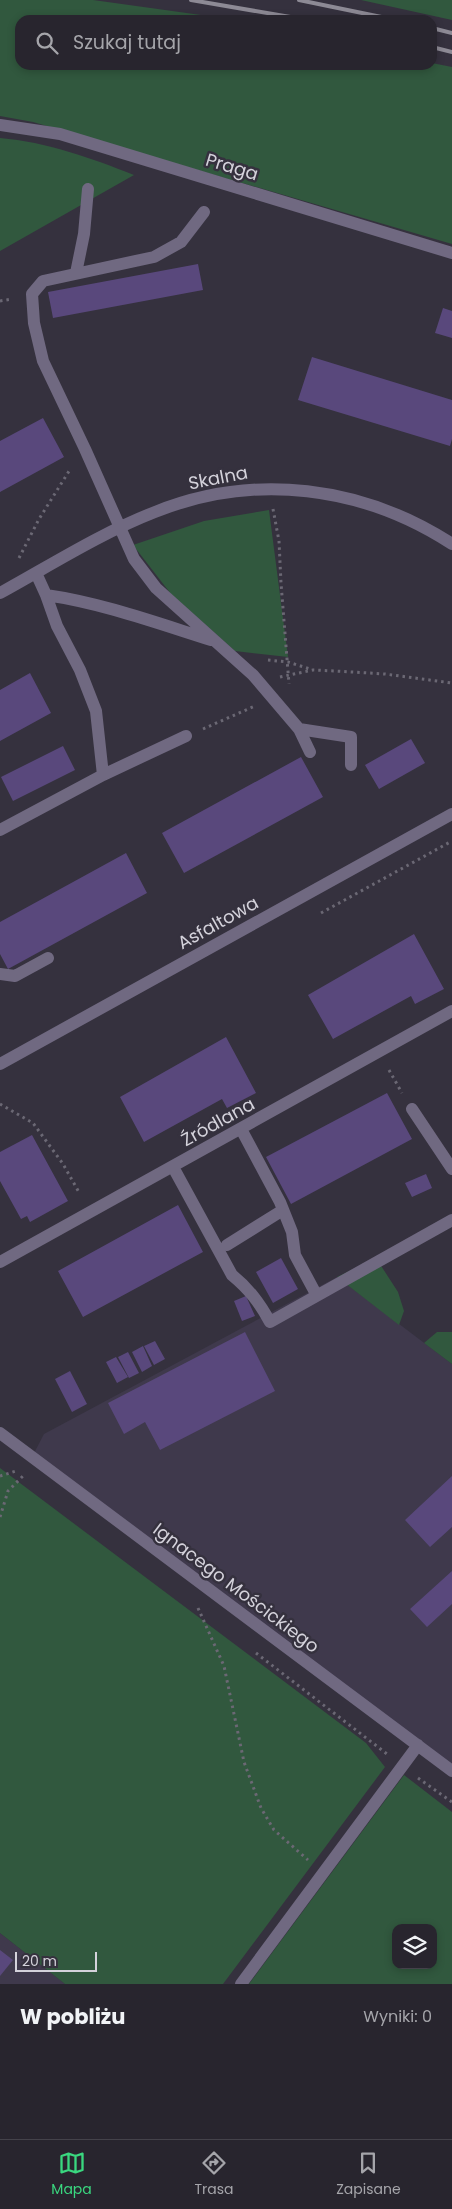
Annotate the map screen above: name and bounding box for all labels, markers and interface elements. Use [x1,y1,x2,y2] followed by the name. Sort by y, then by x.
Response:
[15,15,437,70] search box
[33,29,61,57] icon: search
[73,29,181,56] text: Szukaj tutaj
[203,147,261,186] street label: Praga
[186,460,250,496] street label: Skalna
[173,890,263,955] street label: Asfaltowa
[177,1091,259,1152] street label: Źródlana
[148,1517,325,1658] street label: Ignacego Mościckiego
[392,1924,437,1969] map controls
[392,1924,437,1969] button: layers
[15,1949,98,1972] scale bar
[22,1951,57,1971] text: 20 m
[20,2002,125,2031] text: W pobliżu
[363,2005,432,2028] text: Wyniki: 0
[51,2149,92,2200] tab: Mapa
[195,2149,234,2200] tab: Trasa
[336,2149,401,2200] tab: Zapisane

